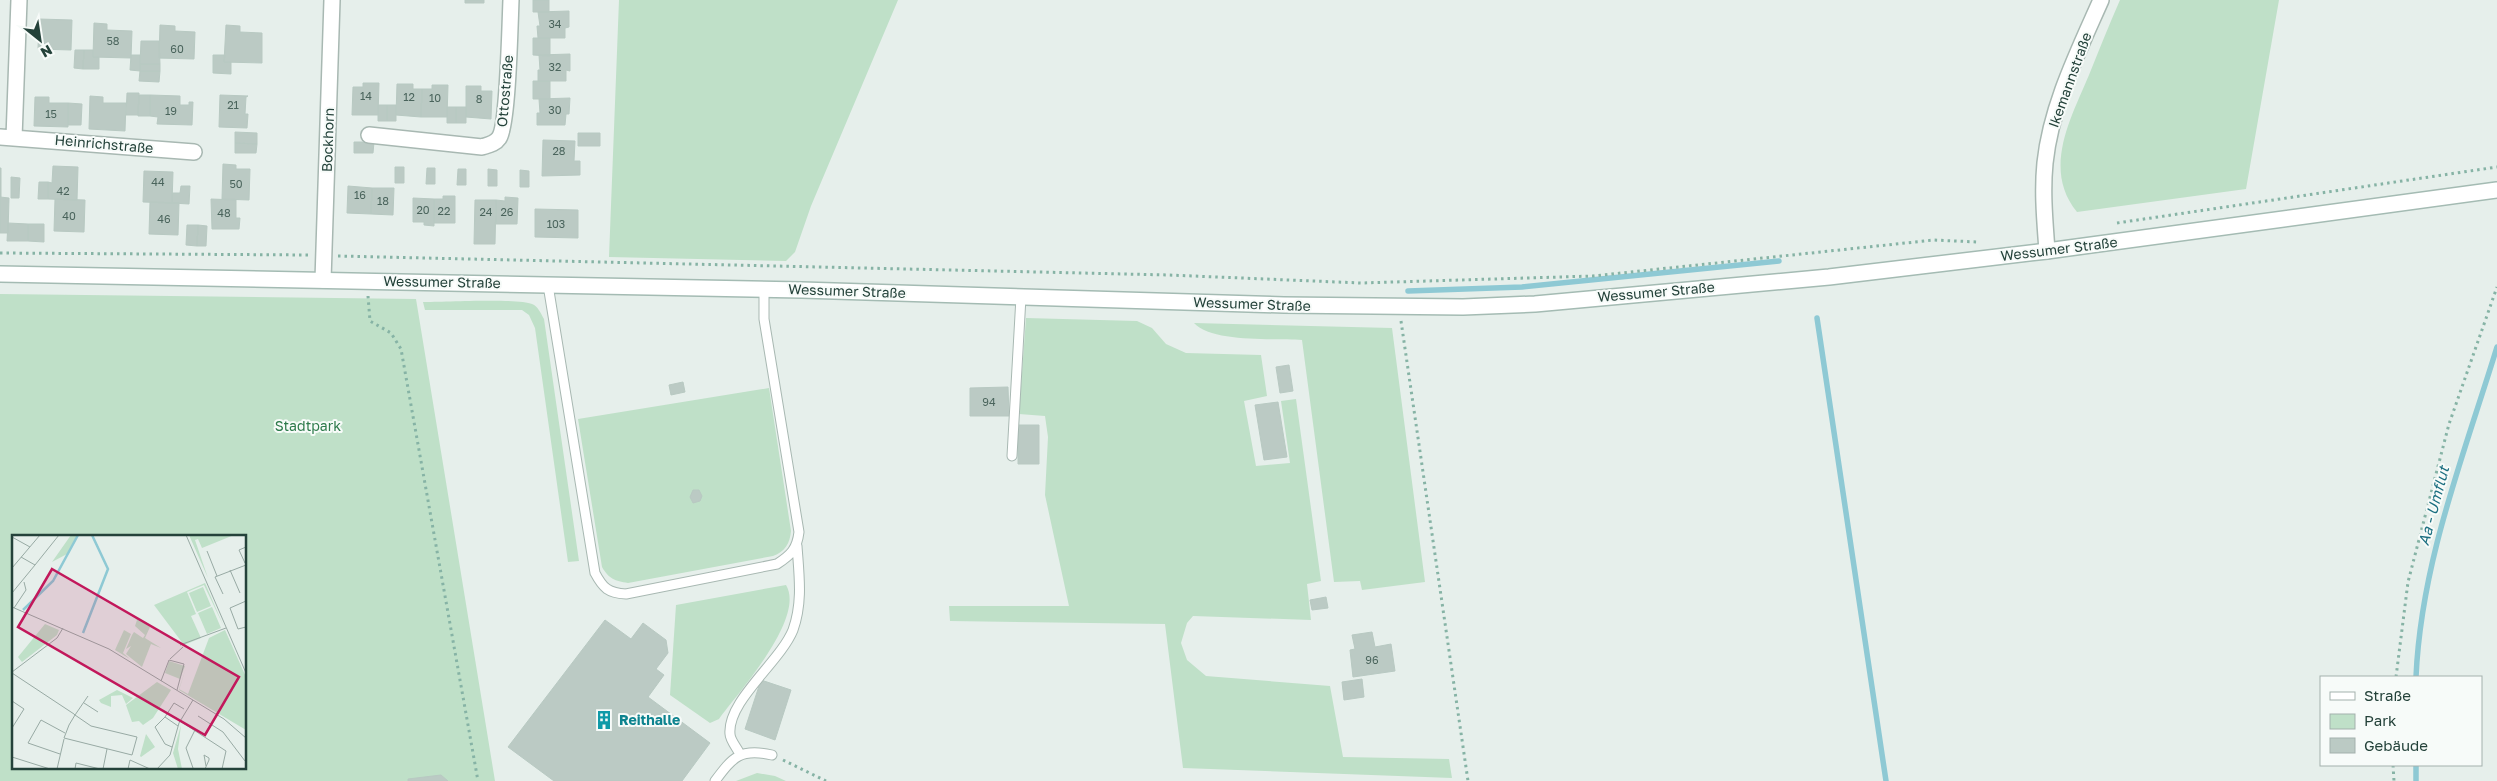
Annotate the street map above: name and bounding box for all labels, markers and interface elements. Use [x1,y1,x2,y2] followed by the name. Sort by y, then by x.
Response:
[15,15,65,65] north arrow
[548,17,562,30] house number: 34
[2044,30,2095,130] street label: Ikemannstraße
[106,34,120,47] house number: 58
[38,42,56,62] text: N
[170,42,184,55] house number: 60
[493,54,516,128] street label: Ottostraße
[549,60,561,73] house number: 32
[360,89,372,102] house number: 14
[403,90,415,103] house number: 12
[429,91,441,104] house number: 10
[476,92,483,105] house number: 8
[227,98,239,111] house number: 21
[548,103,562,116] house number: 30
[165,104,177,117] house number: 19
[45,107,57,120] house number: 15
[318,108,337,172] street label: Bockhorn
[54,131,154,156] street label: Heinrichstraße
[552,144,566,157] house number: 28
[151,175,165,188] house number: 44
[229,177,243,190] house number: 50
[56,184,70,197] house number: 42
[354,188,366,201] house number: 16
[377,194,389,207] house number: 18
[416,203,430,216] house number: 20
[438,204,450,217] house number: 22
[479,205,493,218] house number: 24
[500,205,514,218] house number: 26
[217,206,231,219] house number: 48
[62,209,76,222] house number: 40
[157,212,171,225] house number: 46
[547,217,565,230] house number: 103
[2000,233,2118,264] street label: Wessumer Straße
[383,272,501,291] street label: Wessumer Straße
[1597,278,1715,305] street label: Wessumer Straße
[788,280,906,301] street label: Wessumer Straße
[1193,293,1311,314] street label: Wessumer Straße
[982,395,996,408] house number: 94
[275,417,341,434] park label: Stadtpark
[2414,462,2453,547] water label: Aa - Umflut
[12,535,246,768] inset map
[1365,653,1379,666] house number: 96
[2320,676,2482,766] legend
[2364,686,2411,704] text: Straße
[593,709,615,731] building icon: Reithalle
[619,711,680,728] place label: Reithalle
[2364,711,2397,729] text: Park
[2364,736,2428,754] text: Gebäude

